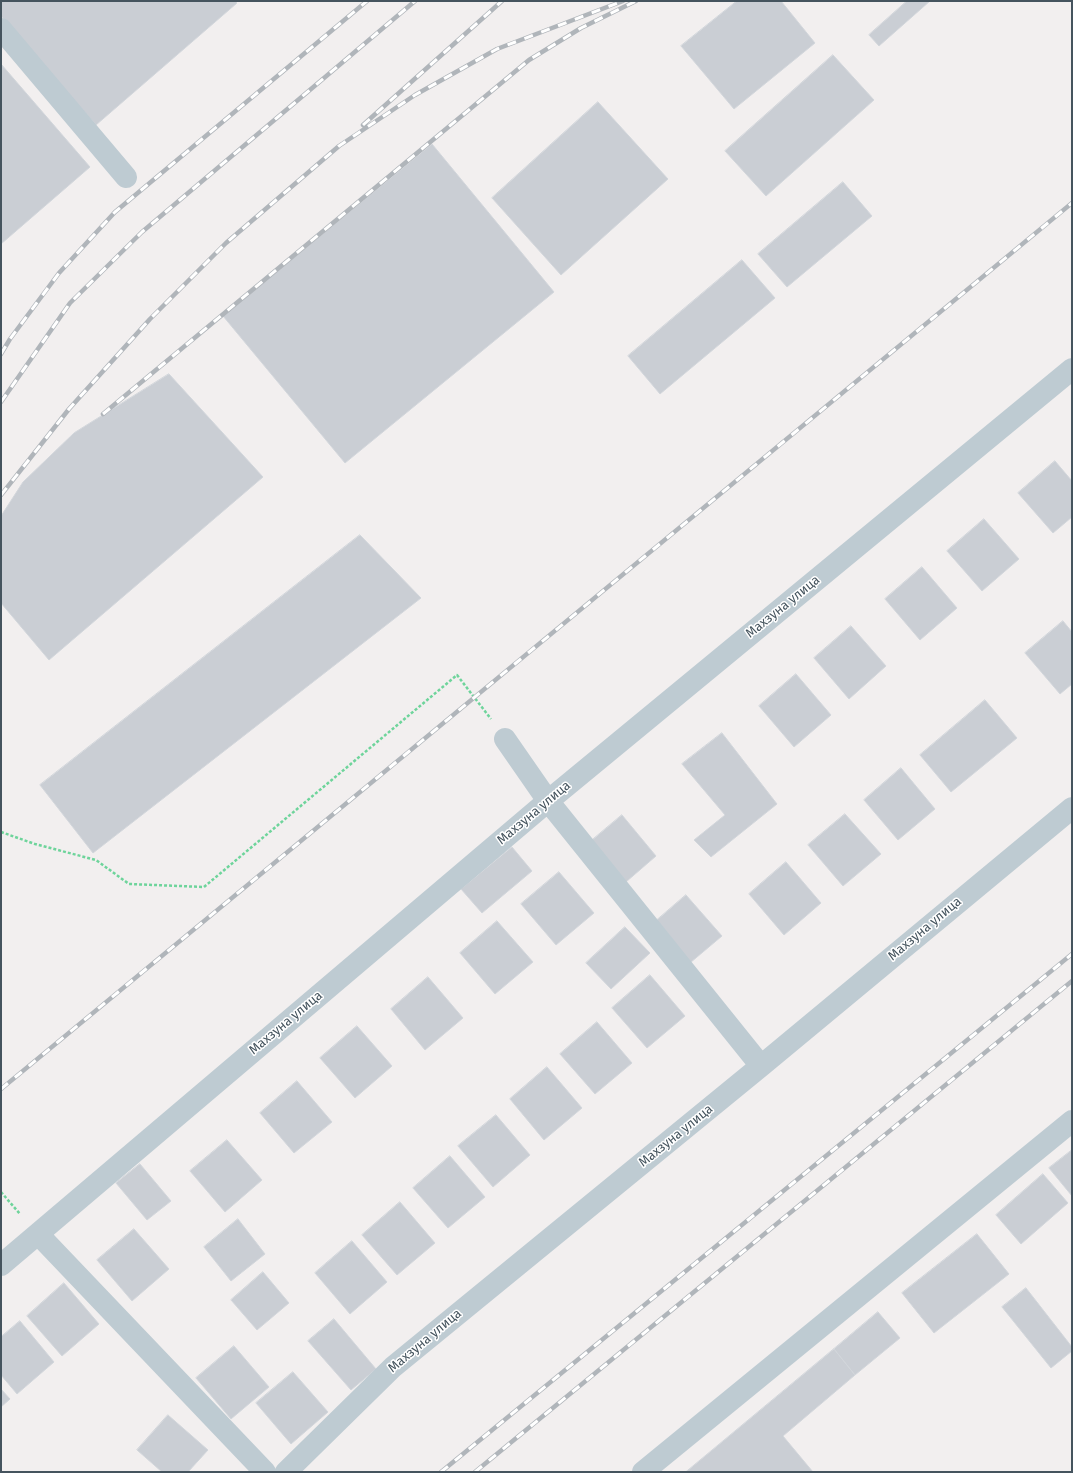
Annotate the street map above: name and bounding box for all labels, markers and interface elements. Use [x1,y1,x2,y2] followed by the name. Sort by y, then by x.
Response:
[743,572,823,642] street label: Махзуна улица
[494,778,574,848] street label: Махзуна улица
[885,894,965,964] street label: Махзуна улица
[246,988,326,1058] street label: Махзуна улица
[636,1101,716,1171] street label: Махзуна улица
[385,1306,465,1376] street label: Махзуна улица

